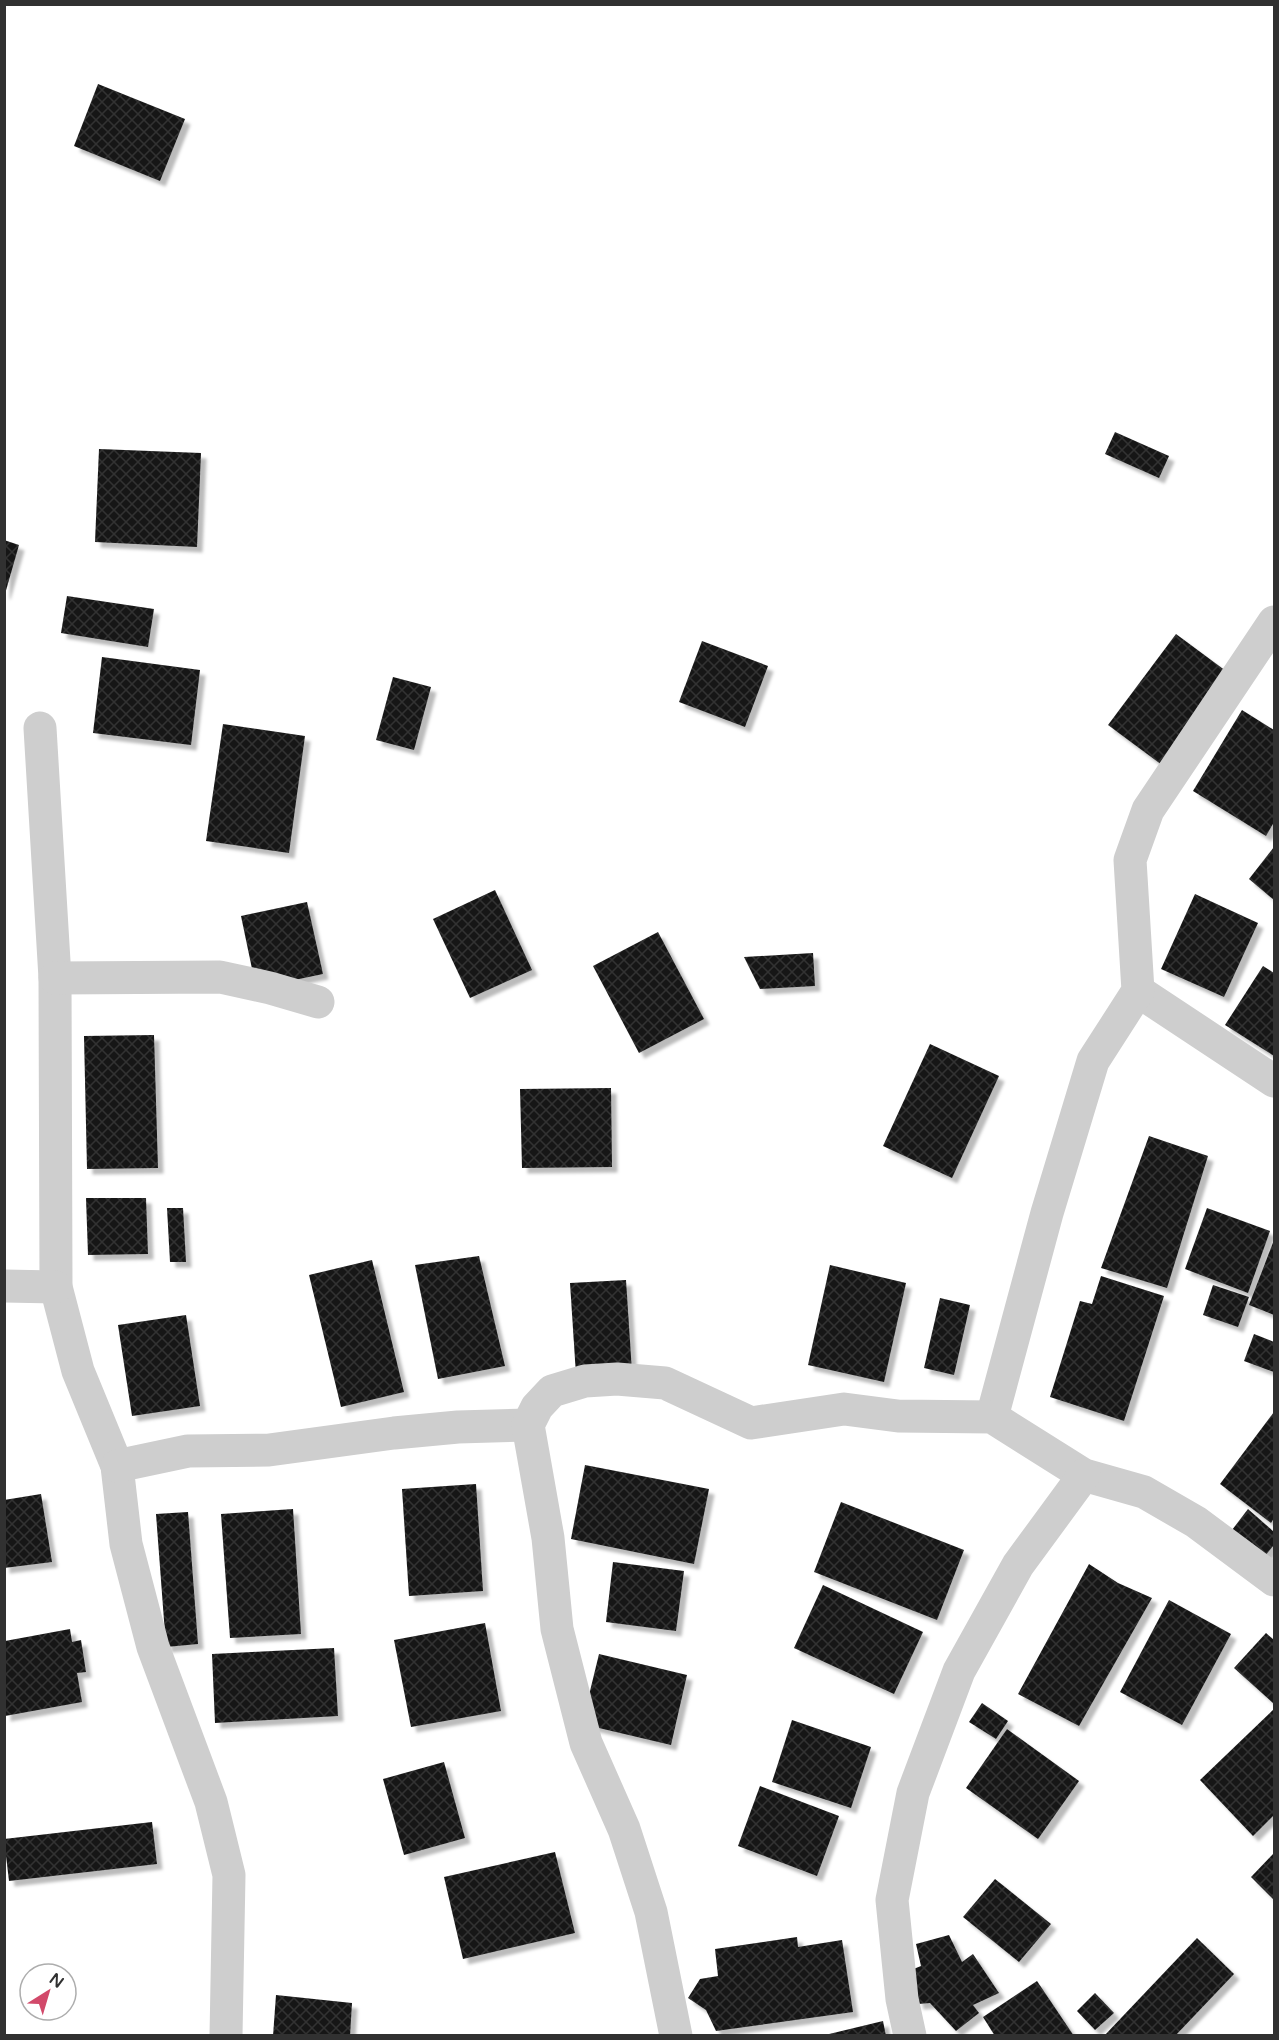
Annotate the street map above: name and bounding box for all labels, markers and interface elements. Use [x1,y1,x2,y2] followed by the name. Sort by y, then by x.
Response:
[18,1962,78,2022] north arrow
[45,1969,68,1993] text: N

